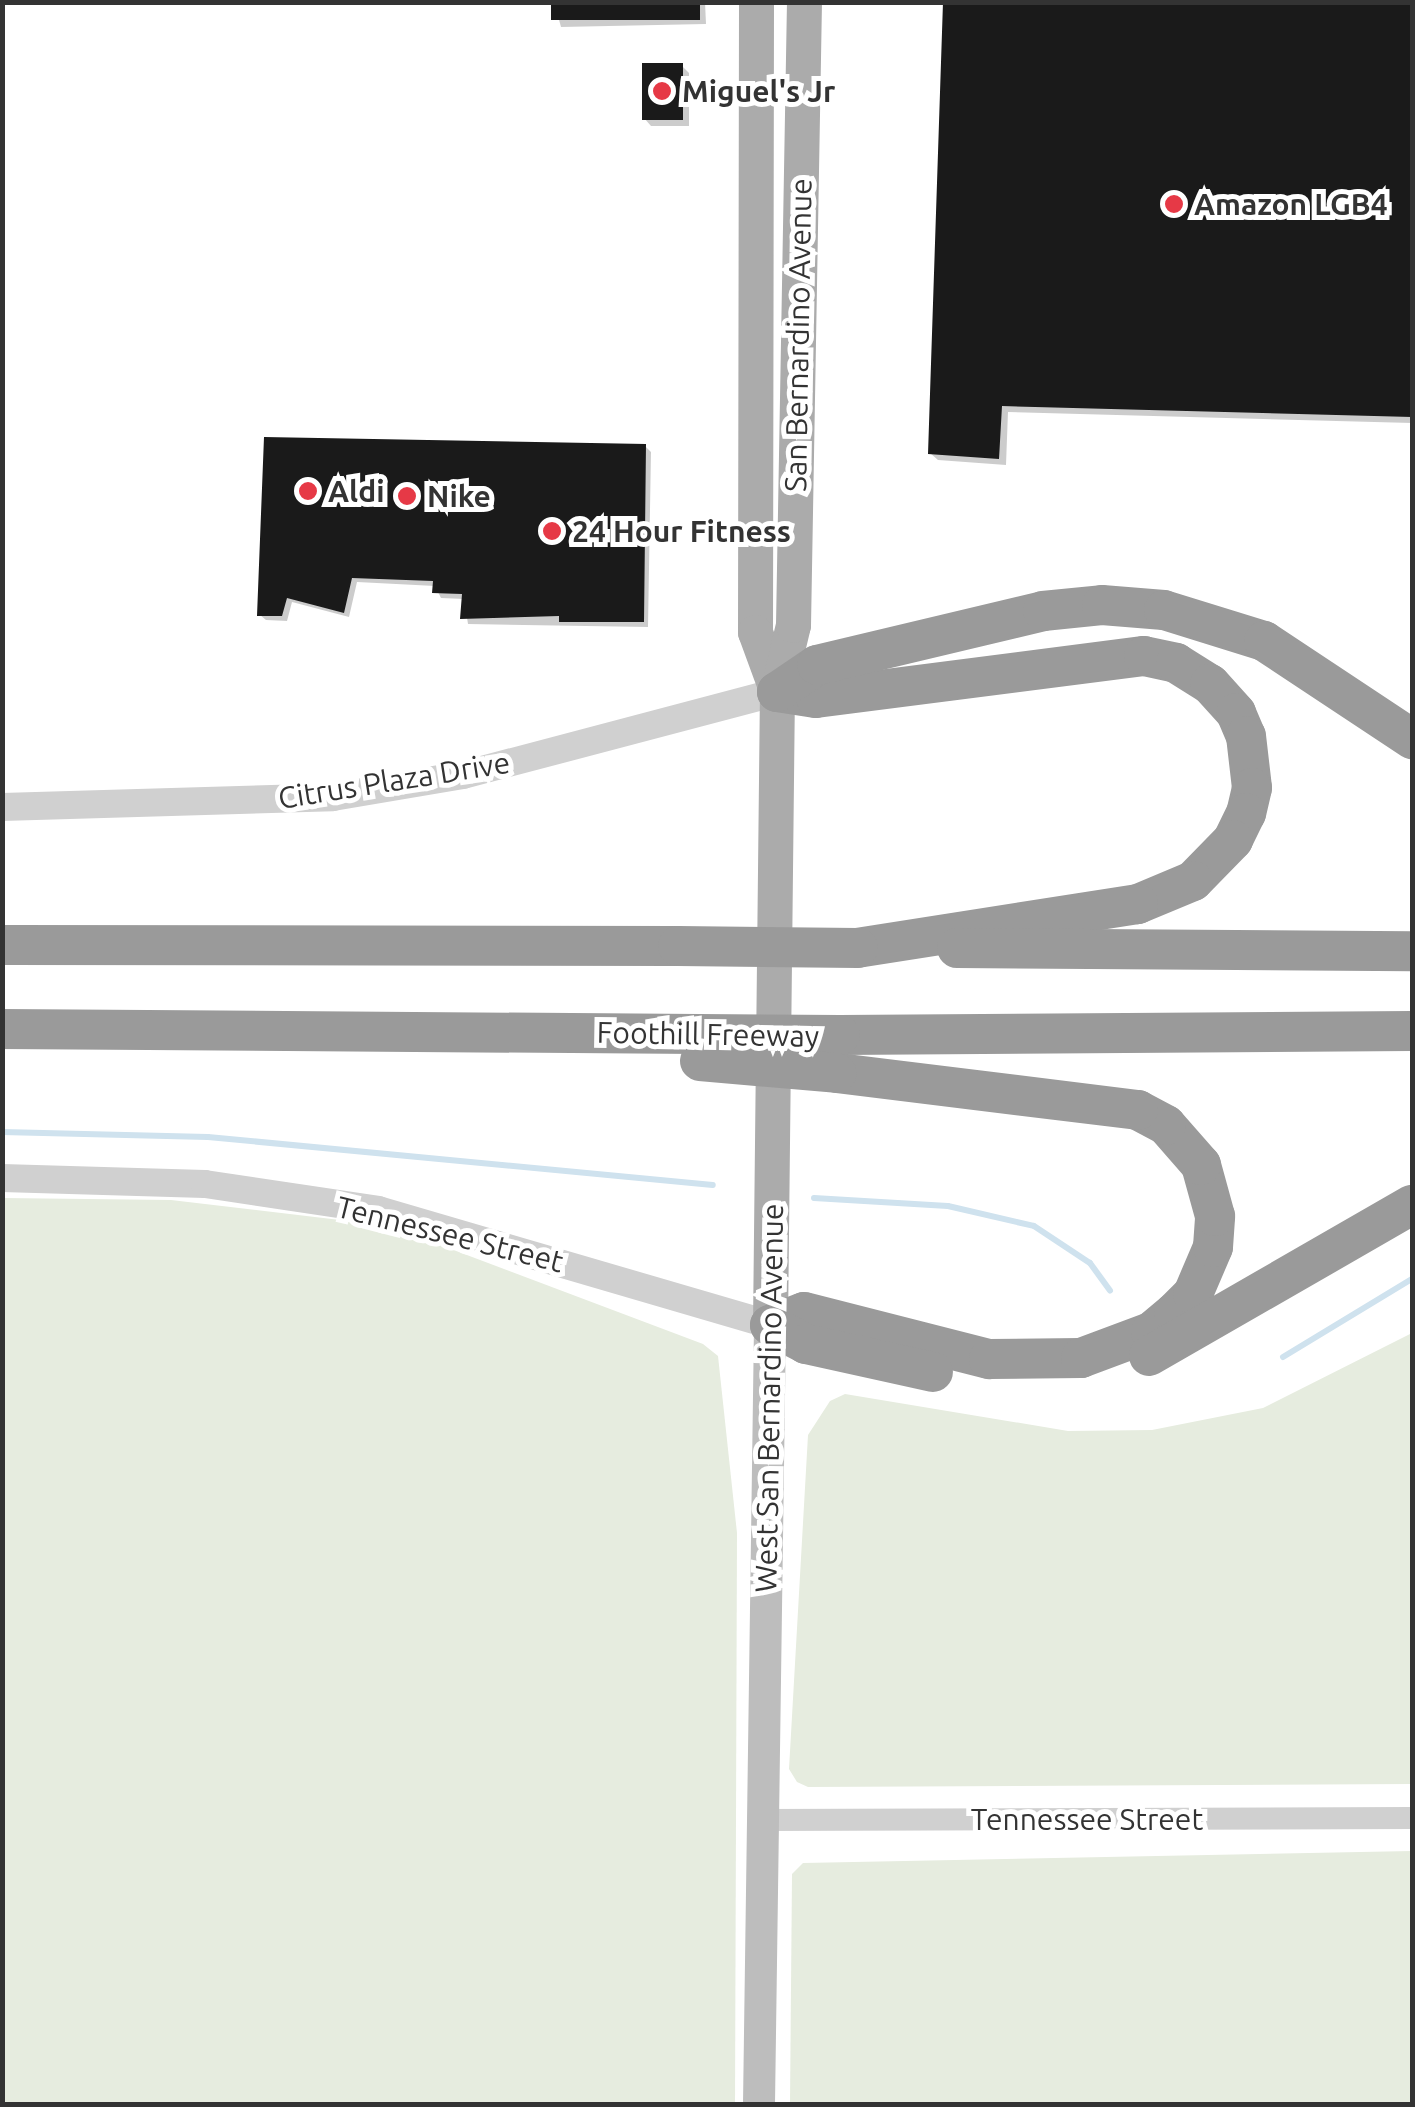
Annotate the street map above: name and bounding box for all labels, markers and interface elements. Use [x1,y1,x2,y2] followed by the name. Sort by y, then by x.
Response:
[682,73,835,109] place label: Miguel's Jr
[651,80,673,102] marker: Miguel's Jr
[777,178,819,492] street label: San Bernardino Avenue
[1194,186,1388,222] place label: Amazon LGB4
[1163,193,1185,215] marker: Amazon LGB4
[328,473,384,509] place label: Aldi
[427,478,491,514] place label: Nike
[297,480,319,502] marker: Aldi
[396,485,418,507] marker: Nike
[572,513,791,549] place label: 24 Hour Fitness
[541,520,563,542] marker: 24 Hour Fitness
[276,744,512,816] street label: Citrus Plaza Drive
[596,1014,820,1054] street label: Foothill Freeway
[333,1188,567,1280] street label: Tennessee Street
[748,1203,790,1593] street label: West San Bernardino Avenue
[971,1801,1203,1837] street label: Tennessee Street

